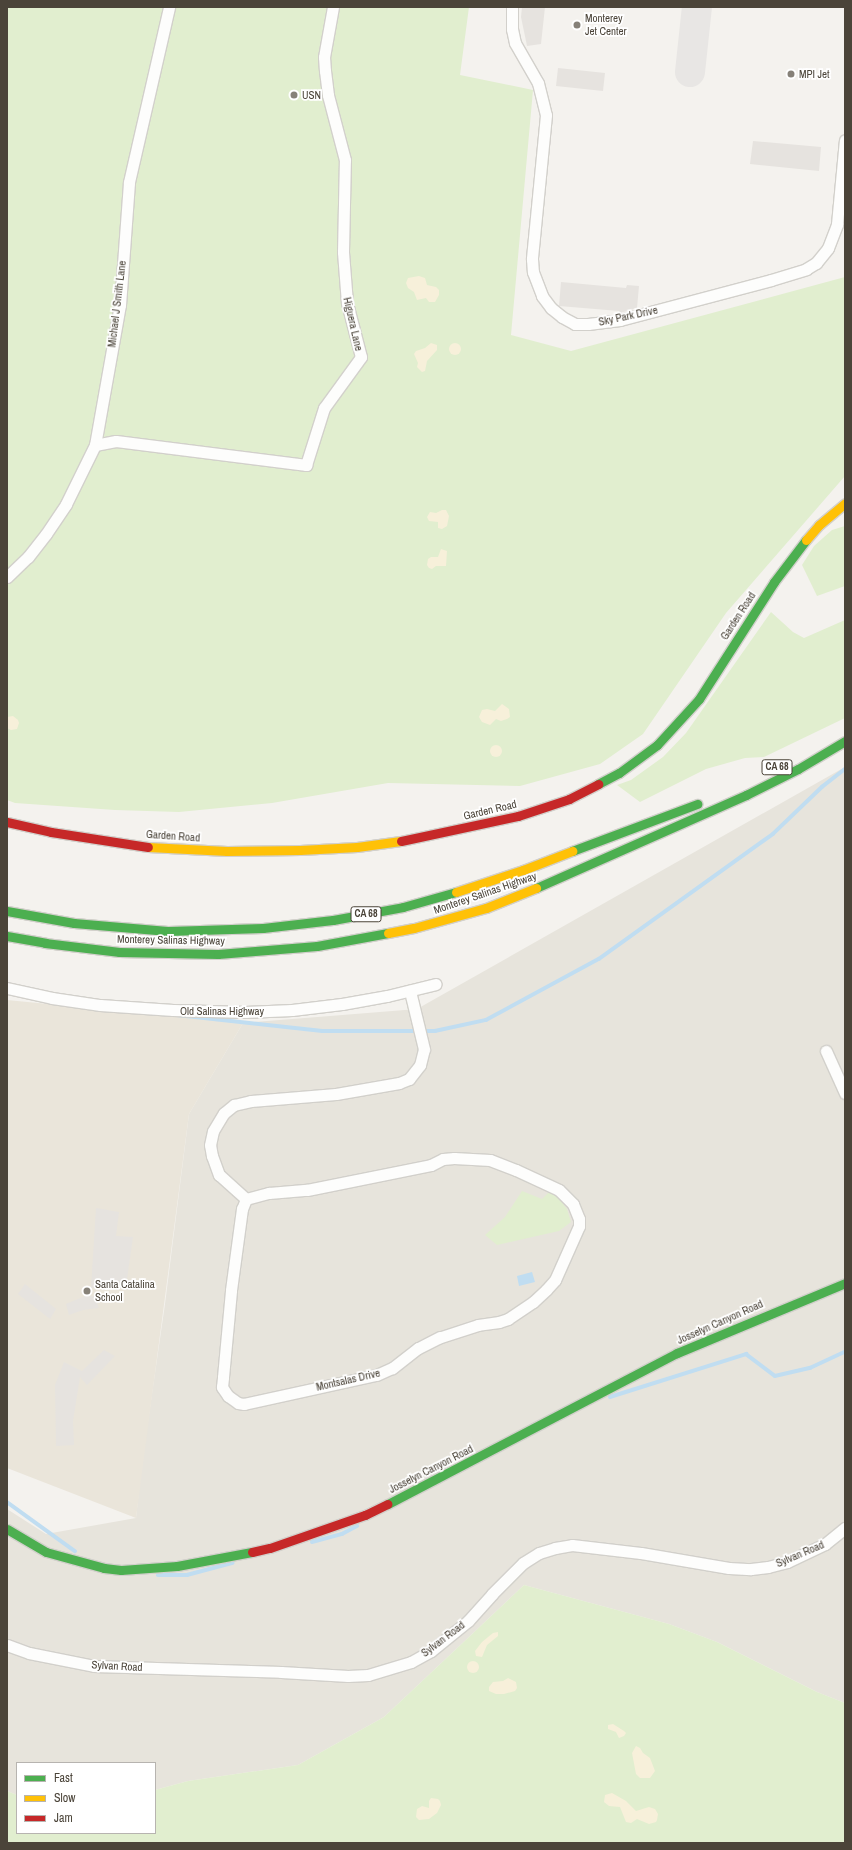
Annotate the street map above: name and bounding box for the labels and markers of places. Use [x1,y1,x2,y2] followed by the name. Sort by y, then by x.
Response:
[585,12,627,38] place label: Monterey Jet Center
[572,20,582,30] marker: Monterey Jet Center
[799,67,830,81] place label: MPI Jet
[786,69,796,79] marker: MPI Jet
[302,88,321,102] place label: USN
[289,90,299,100] marker: USN
[95,1278,155,1304] place label: Santa Catalina School
[82,1286,92,1296] marker: Santa Catalina School

